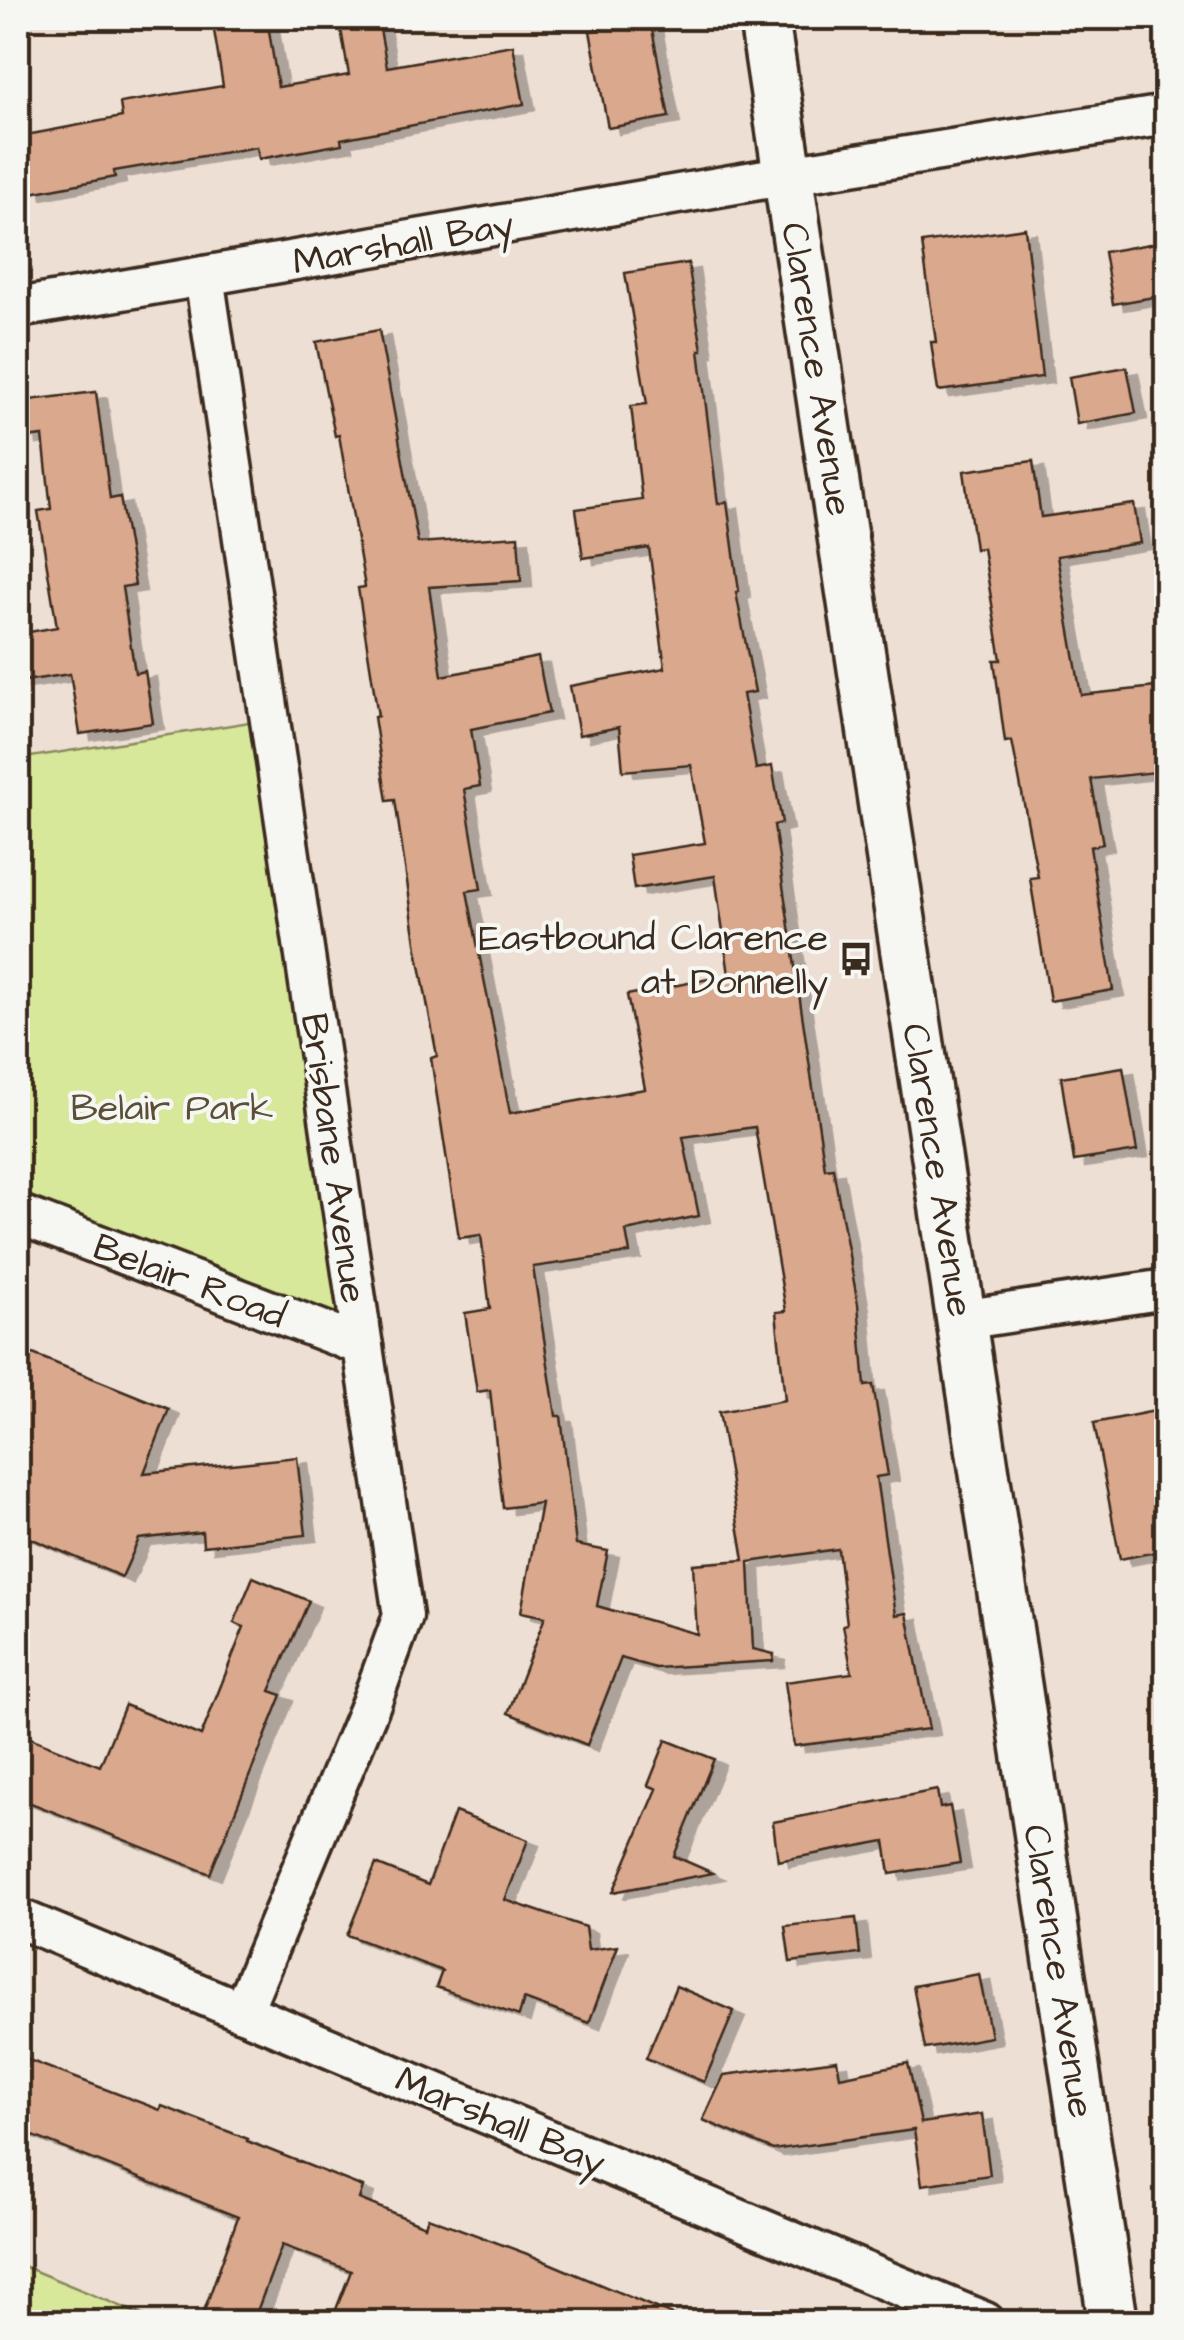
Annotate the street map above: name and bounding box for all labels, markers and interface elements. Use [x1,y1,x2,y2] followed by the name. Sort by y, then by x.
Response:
[289,199,518,290] street label: Marshall Bay
[767,219,865,520] street label: Clarence Avenue
[479,913,828,1010] place label: Eastbound Clarence at Donnelly
[837,940,875,978] bus stop icon: Eastbound Clarence at Donnelly
[287,1010,379,1306] street label: Brisbane Avenue
[888,1020,986,1321] street label: Clarence Avenue
[71,1083,273,1135] park label: Belair Park
[86,1221,293,1342] street label: Belair Road
[1009,1821,1107,2122] street label: Clarence Avenue
[387,2054,613,2190] street label: Marshall Bay

